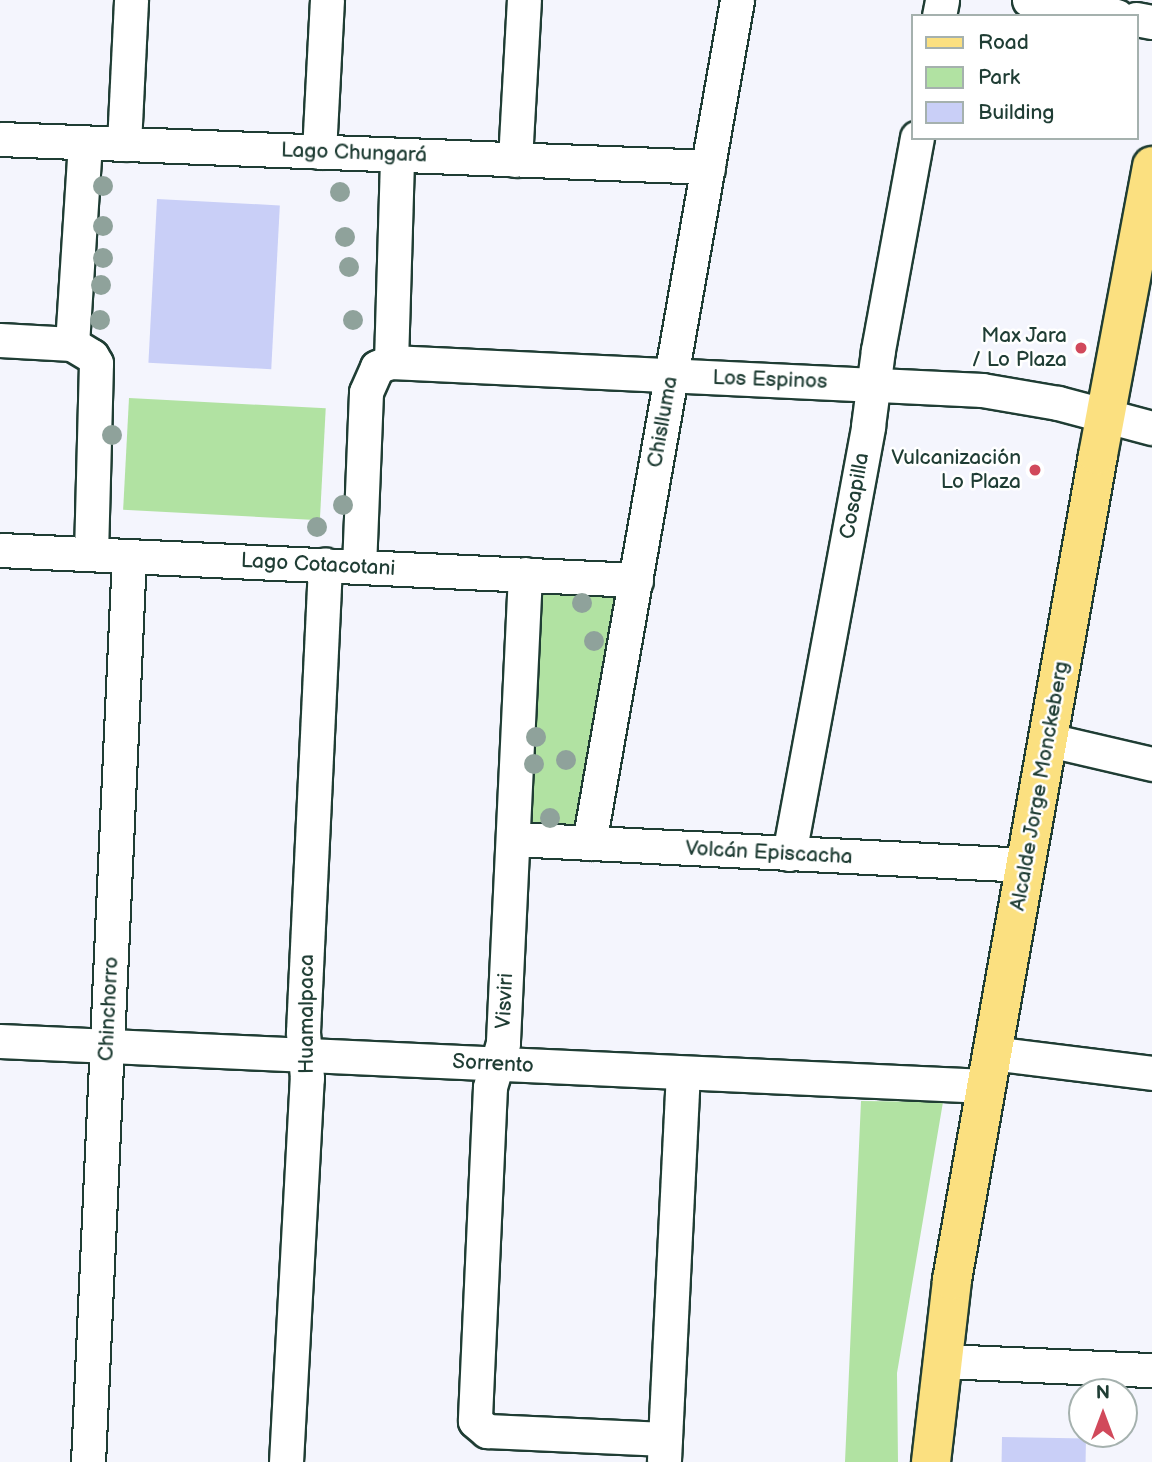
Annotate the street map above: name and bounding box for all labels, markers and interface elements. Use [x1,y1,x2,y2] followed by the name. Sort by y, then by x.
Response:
[911,14,1138,140] legend
[978,30,1029,55] text: Road
[978,65,1020,90] text: Park
[978,100,1054,125] text: Building
[281,138,427,168] street label: Lago Chungará
[971,323,1067,373] place label: Max Jara / Lo Plaza
[1073,340,1089,356] marker: Max Jara / Lo Plaza
[712,365,828,395] street label: Los Espinos
[643,374,683,470] street label: Chislluma
[891,445,1021,495] place label: Vulcanización Lo Plaza
[835,451,875,541] street label: Cosapilla
[1027,462,1043,478] marker: Vulcanización Lo Plaza
[240,548,396,582] street label: Lago Cotacotani
[1006,659,1074,913] street label: Alcalde Jorge Monckeberg
[685,836,853,870] street label: Volcán Episcacha
[294,954,320,1074] street label: Huamalpaca
[94,956,124,1062] street label: Chinchorro
[491,972,519,1030] street label: Visviri
[452,1049,534,1079] street label: Sorrento
[1068,1378,1138,1448] north arrow
[1096,1382,1110,1405] text: N

